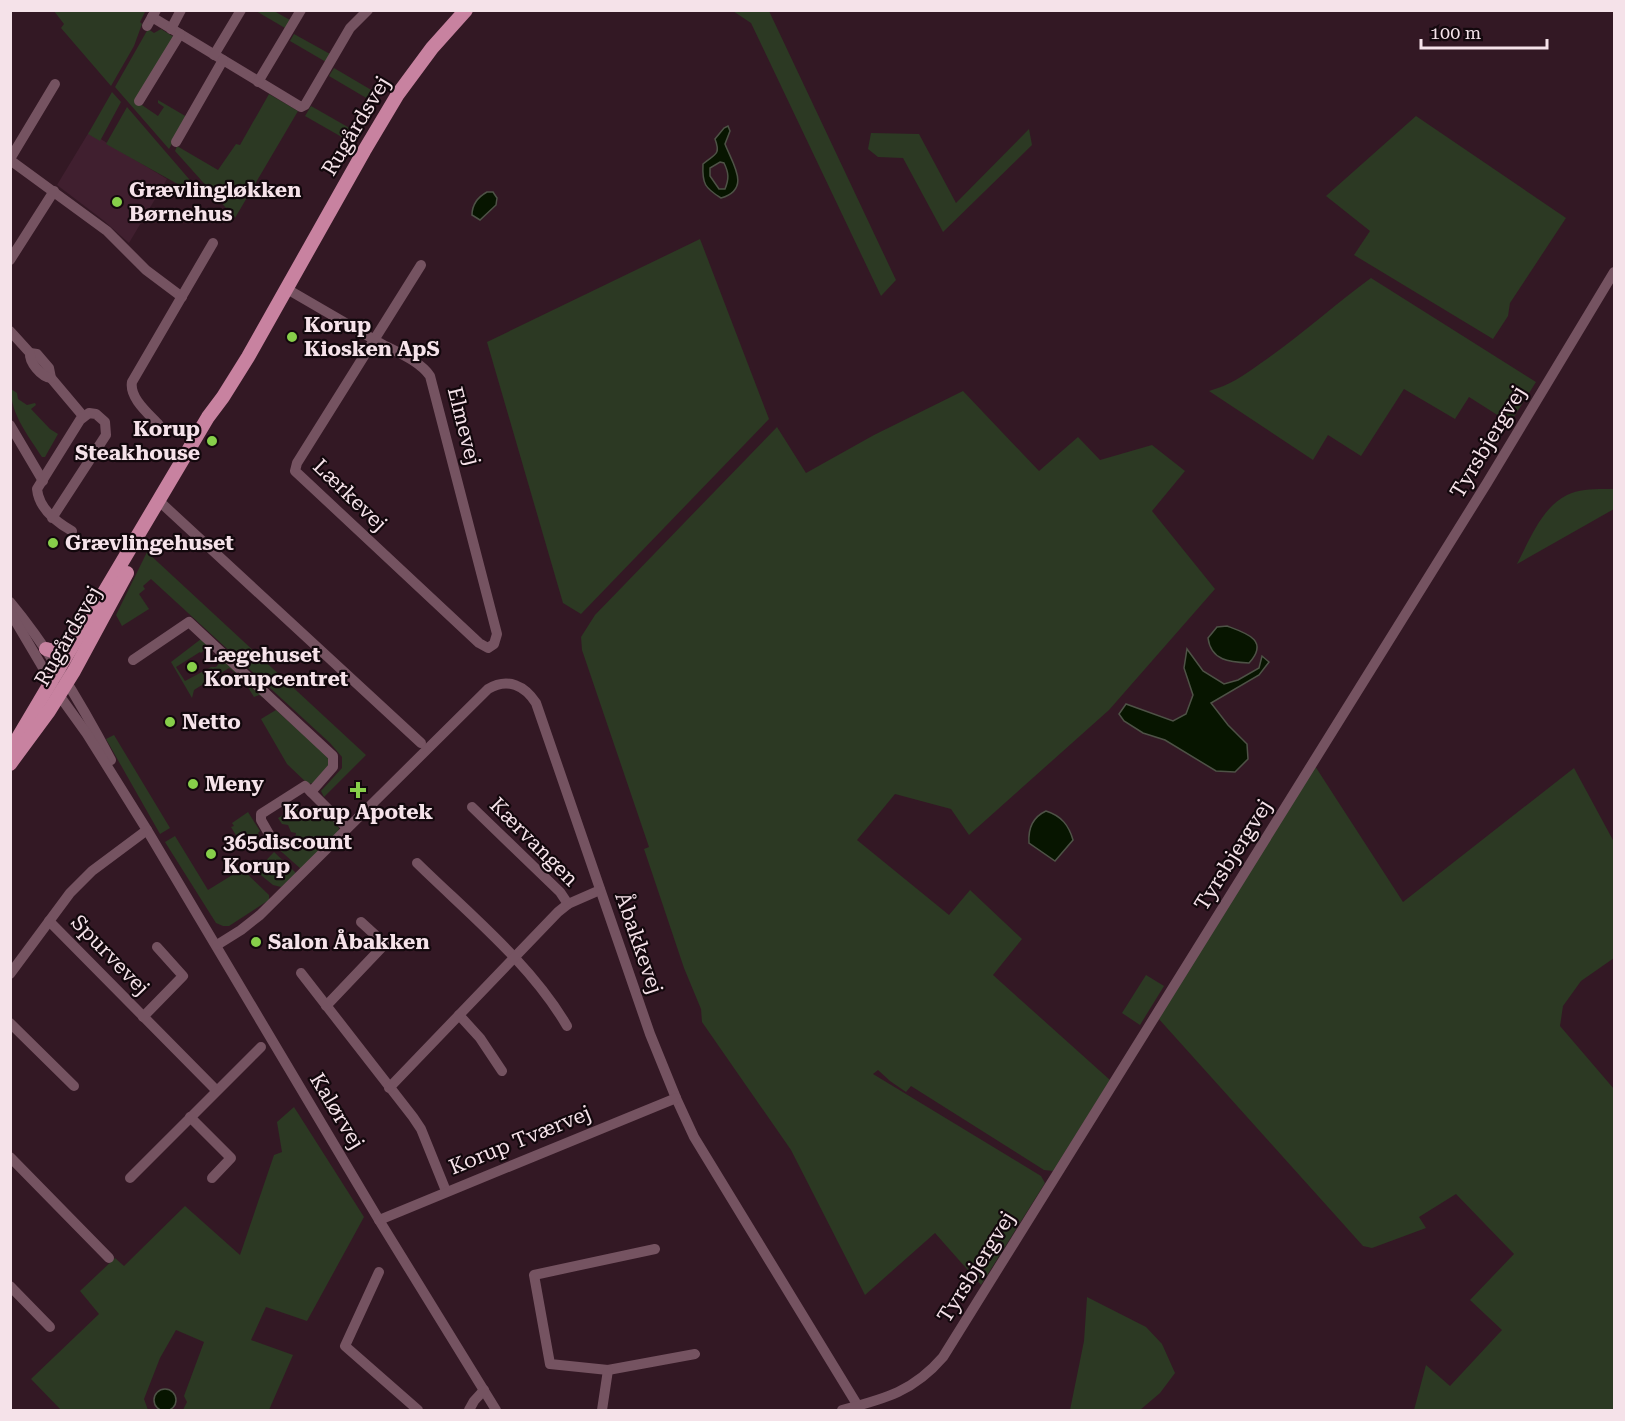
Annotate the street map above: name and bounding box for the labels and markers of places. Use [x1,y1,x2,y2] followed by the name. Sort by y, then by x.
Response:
[129,178,301,226] place label: Grævlingløkken Børnehus
[110,195,124,209] marker: Grævlingløkken Børnehus
[304,313,440,361] place label: Korup Kiosken ApS
[285,330,299,344] marker: Korup Kiosken ApS
[75,417,200,465] place label: Korup Steakhouse
[205,434,219,448] marker: Korup Steakhouse
[65,531,234,555] place label: Grævlingehuset
[46,536,60,550] marker: Grævlingehuset
[204,643,349,691] place label: Lægehuset Korupcentret
[185,660,199,674] marker: Lægehuset Korupcentret
[182,710,241,734] place label: Netto
[163,715,177,729] marker: Netto
[205,772,264,796] place label: Meny
[186,777,200,791] marker: Meny
[351,783,365,797] marker: Korup Apotek
[283,800,434,824] place label: Korup Apotek
[223,830,353,878] place label: 365discount Korup
[204,847,218,861] marker: 365discount Korup
[268,929,430,954] place label: Salon Åbakken
[249,935,263,949] marker: Salon Åbakken

